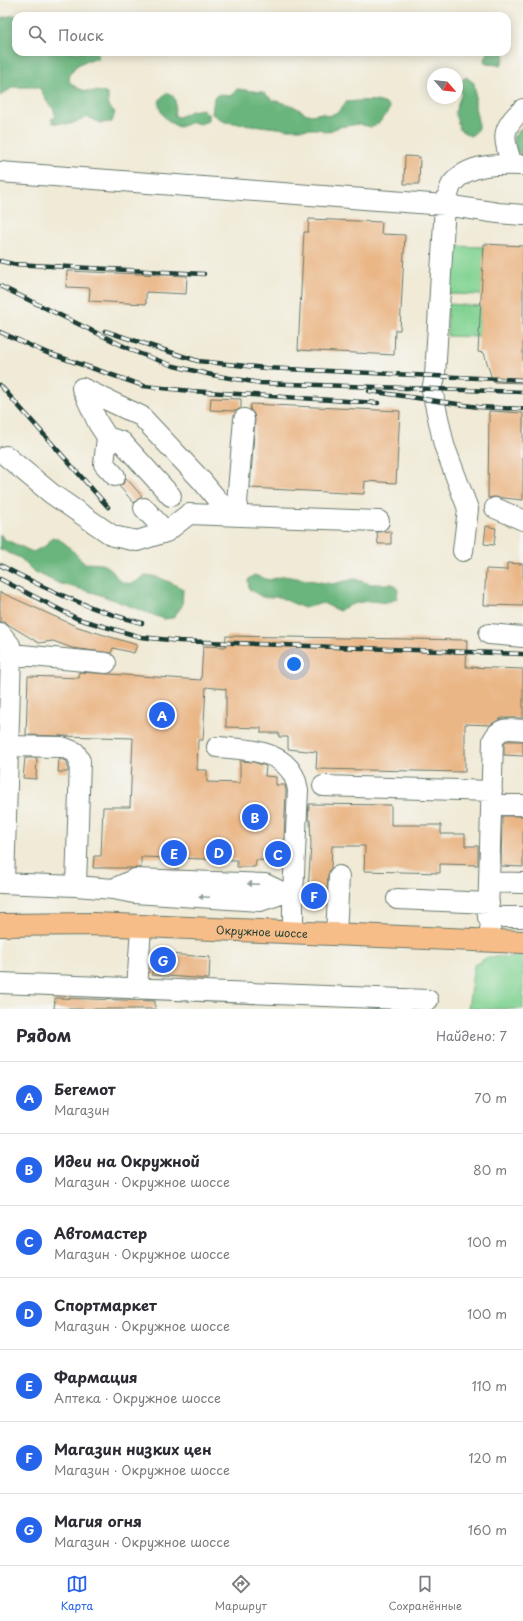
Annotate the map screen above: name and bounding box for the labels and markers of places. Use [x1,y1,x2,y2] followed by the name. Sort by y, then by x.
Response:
[149,700,175,730] pin: A
[242,802,268,832] pin: B
[206,837,232,867] pin: D
[161,838,187,868] pin: E
[265,839,291,869] pin: C
[301,881,327,911] pin: F
[150,945,176,975] pin: G

